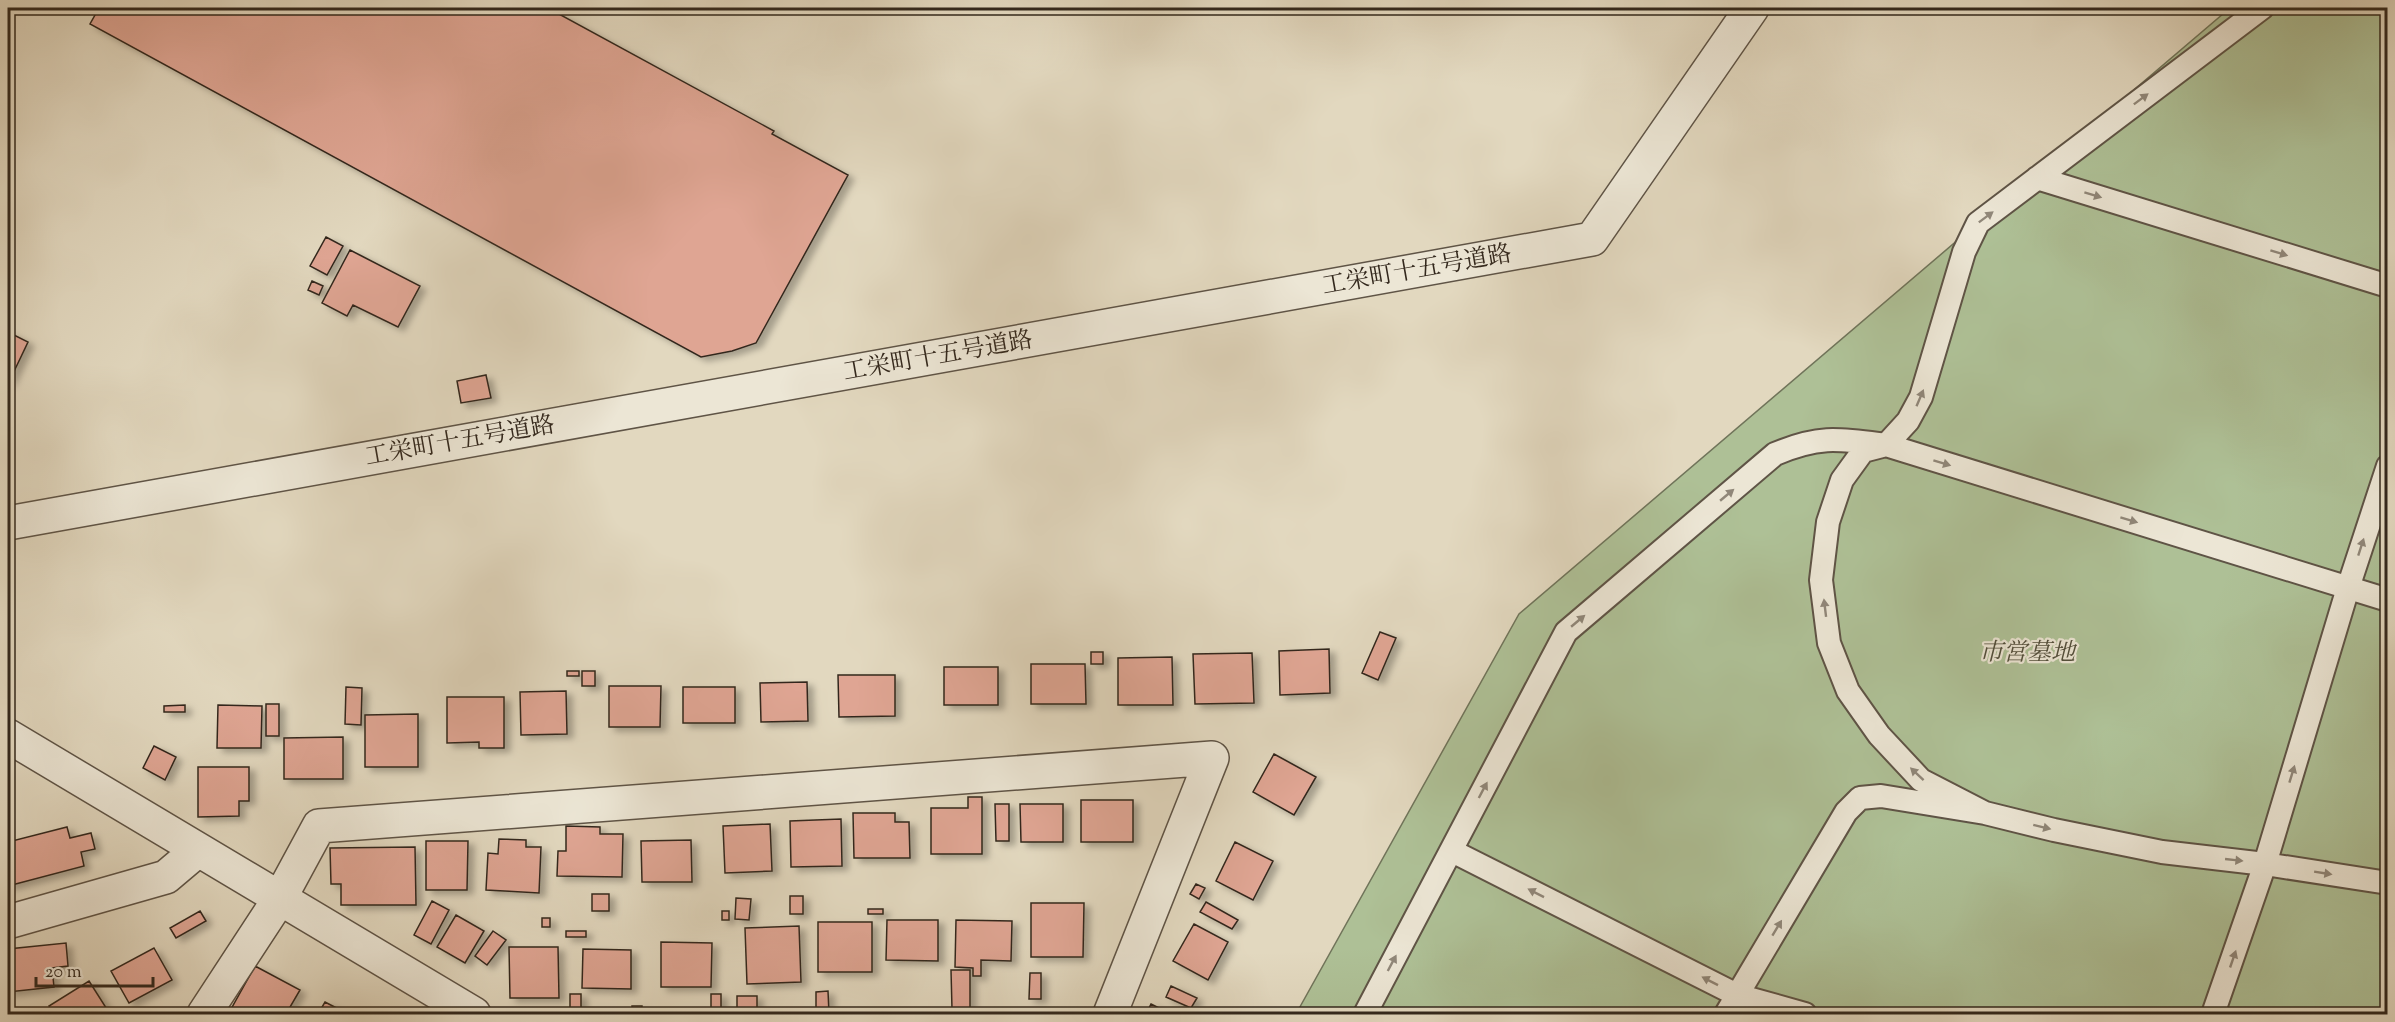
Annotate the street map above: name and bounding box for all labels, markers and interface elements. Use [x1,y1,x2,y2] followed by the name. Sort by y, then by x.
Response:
[2133,93,2149,105] one-way arrow
[2084,191,2102,200] one-way arrow
[1978,210,1994,223] one-way arrow
[1320,238,1514,304] street label: 工栄町十五号道路
[2271,249,2289,258] one-way arrow
[841,324,1035,390] street label: 工栄町十五号道路
[1916,389,1925,407] one-way arrow
[363,409,557,475] street label: 工栄町十五号道路
[1933,458,1951,468] one-way arrow
[1719,489,1734,502] one-way arrow
[2120,516,2138,525] one-way arrow
[2357,538,2367,556] one-way arrow
[1820,599,1829,618] one-way arrow
[1570,615,1585,628] one-way arrow
[1979,637,2078,671] park label: 市営墓地
[2288,765,2297,783] one-way arrow
[1909,767,1924,781] one-way arrow
[1478,782,1488,799] one-way arrow
[2033,823,2051,833] one-way arrow
[2225,855,2244,865] one-way arrow
[2314,868,2333,877] one-way arrow
[1528,888,1545,898] one-way arrow
[1771,920,1782,936] one-way arrow
[36,950,153,988] scale bar
[2228,950,2238,968] one-way arrow
[1387,954,1397,971] one-way arrow
[45,960,82,986] text: 20 m
[1702,976,1719,986] one-way arrow

